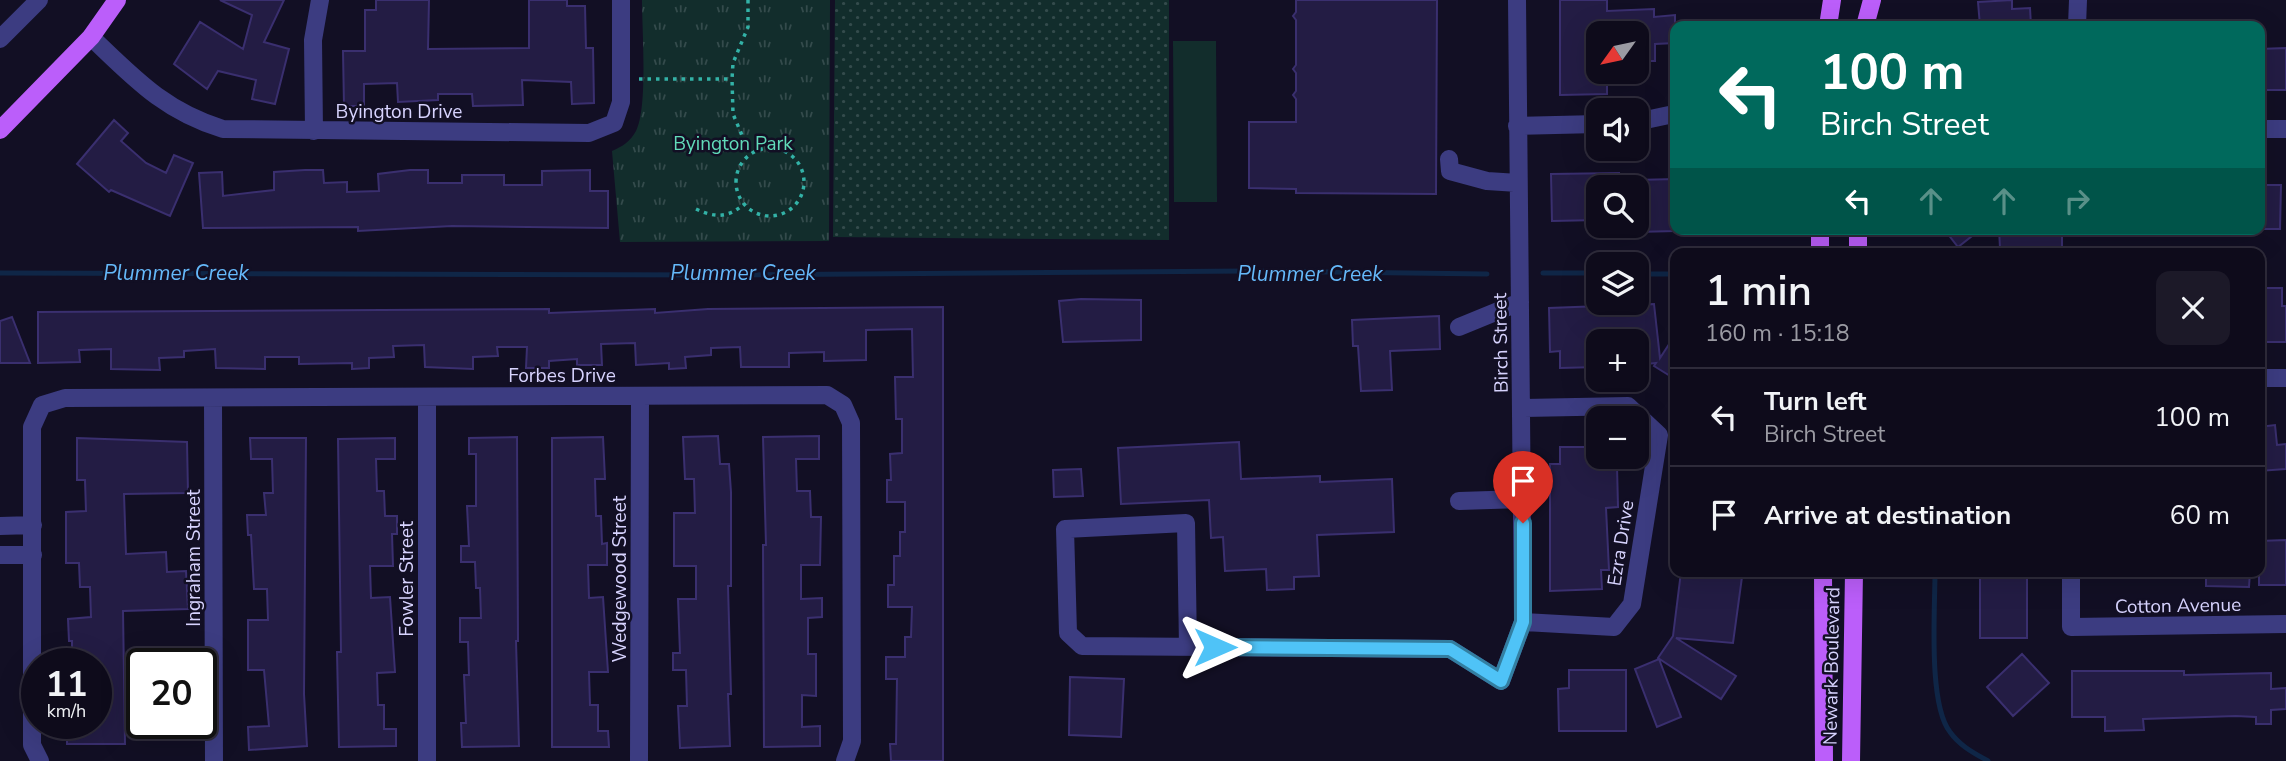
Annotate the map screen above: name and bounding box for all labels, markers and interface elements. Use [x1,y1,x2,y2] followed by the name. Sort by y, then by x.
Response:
[1586,21,1648,84] north arrow
[1586,21,1649,469] map controls
[1820,39,1964,106] text: 100 m
[1705,49,1796,140] icon: left
[1586,98,1649,161] button: sound
[336,99,462,125] street label: Byington Drive
[1820,103,1989,146] text: Birch Street
[673,131,793,157] park label: Byington Park
[1586,175,1649,238] button: search
[1839,182,1877,220] icon: left
[1912,182,1950,220] icon: ahead
[1985,182,2023,220] icon: ahead
[2058,182,2096,220] icon: right
[1586,252,1649,315] button: layers
[103,259,249,287] water label: Plummer Creek
[670,259,816,287] water label: Plummer Creek
[1237,260,1383,288] water label: Plummer Creek
[1705,263,1812,320] text: 1 min
[2156,271,2230,345] button: close
[1487,292,1515,393] street label: Birch Street
[1705,318,1850,349] text: 160 m · 15:18
[1586,329,1649,392] button: +
[508,363,616,389] street label: Forbes Drive
[1764,384,1867,419] text: Turn left
[1705,398,1743,436] icon: left
[2154,400,2230,435] text: 100 m
[1586,406,1649,469] button: −
[1764,419,1885,450] text: Birch Street
[1493,451,1553,523] pin
[1504,462,1542,500] icon: arrive
[181,489,207,627] street label: Ingraham Street
[607,495,633,662] street label: Wedgewood Street
[1705,496,1743,534] icon: arrive
[1601,498,1641,588] street label: Ezra Drive
[1764,498,2011,533] text: Arrive at destination
[2170,498,2230,533] text: 60 m
[394,521,420,637] street label: Fowler Street
[1818,587,1846,745] street label: Newark Boulevard
[2115,592,2241,620] street label: Cotton Avenue
[1178,610,1252,684] position arrow
[126,648,217,739] speed limit sign: 20
[45,661,88,708] text: 11
[47,699,86,723] text: km/h

